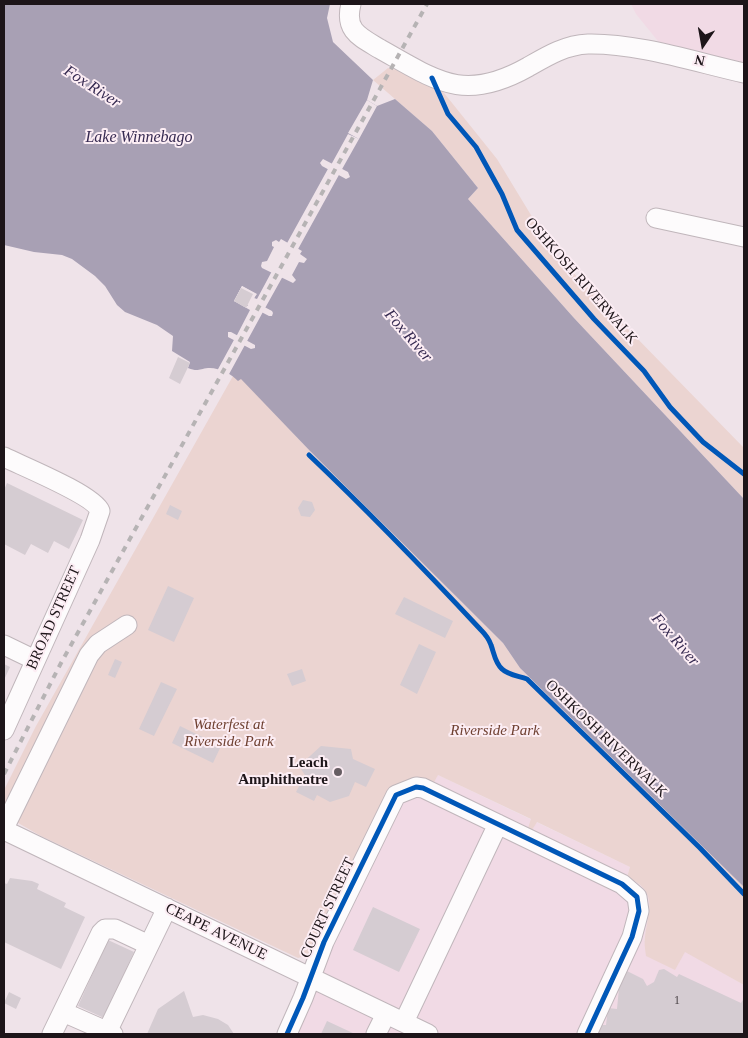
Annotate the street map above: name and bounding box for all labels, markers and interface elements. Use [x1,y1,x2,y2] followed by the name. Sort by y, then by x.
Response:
[678,20,728,70] north arrow
[693,52,706,69] text: N
[60,62,124,112] water label: Fox River
[85,128,193,148] water label: Lake Winnebago
[521,214,641,348] street label: OSHKOSH RIVERWALK
[380,306,436,366] water label: Fox River
[23,564,85,672] street label: BROAD STREET
[647,610,703,670] water label: Fox River
[541,676,671,802] street label: OSHKOSH RIVERWALK
[184,716,274,751] park label: Waterfest at Riverside Park
[450,722,540,740] park label: Riverside Park
[238,754,328,789] place label: Leach Amphitheatre
[332,766,344,778] marker: Leach Amphitheatre
[297,855,359,961] street label: COURT STREET
[162,900,270,964] street label: CEAPE AVENUE
[674,994,680,1008] house number: 1

